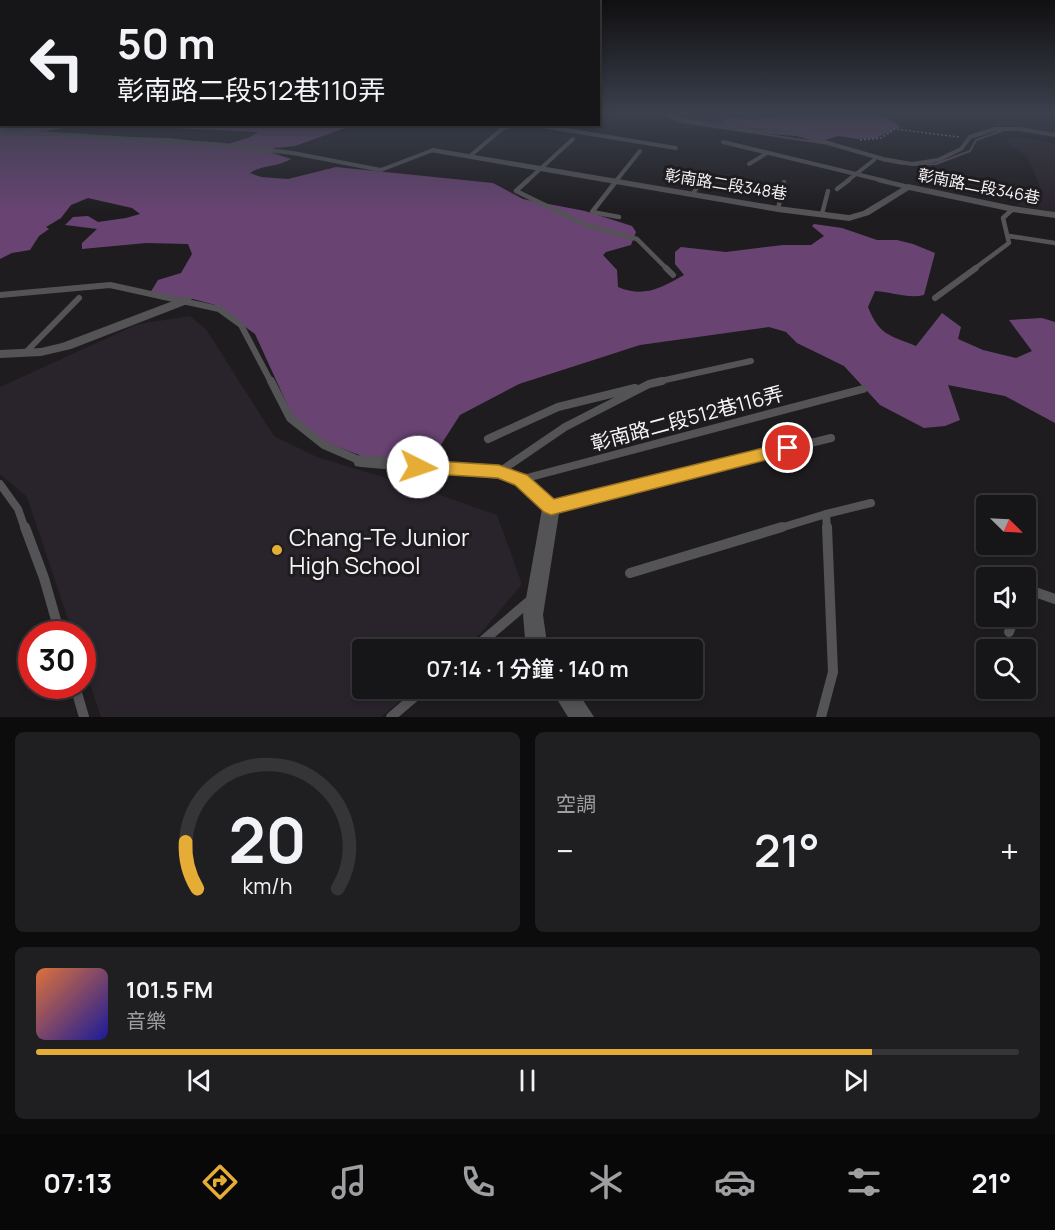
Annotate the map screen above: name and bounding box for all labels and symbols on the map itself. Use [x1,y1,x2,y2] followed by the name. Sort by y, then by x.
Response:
[663,163,789,205] street label: 彰南路二段348巷
[916,163,1042,209] street label: 彰南路二段346巷
[588,379,786,457] street label: 彰南路二段512巷116弄
[762,422,813,473] pin
[386,435,450,499] position arrow
[976,495,1036,555] north arrow
[289,520,470,581] place label: Chang-Te Junior High School
[270,543,284,557] marker: Chang-Te Junior High School
[18,621,96,699] speed limit sign: 30

